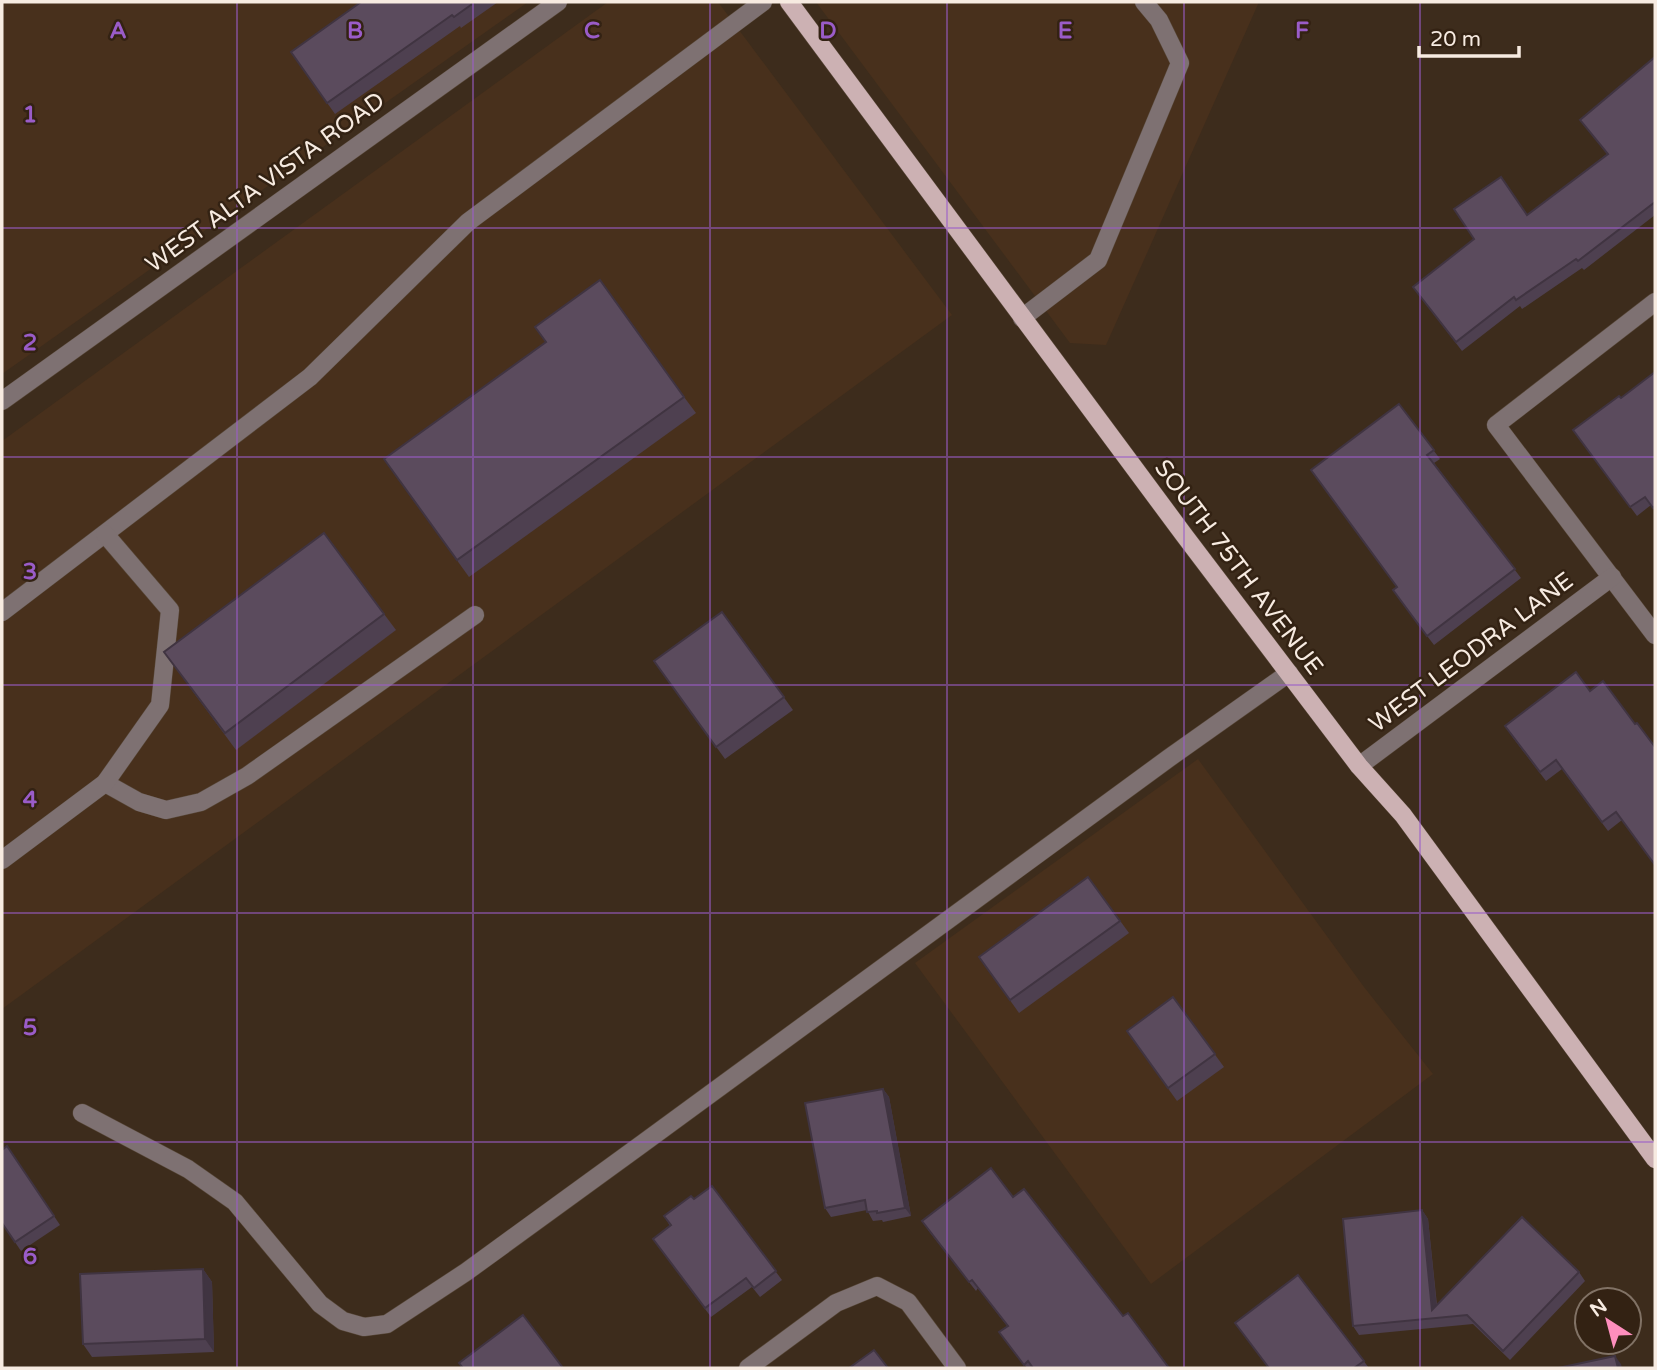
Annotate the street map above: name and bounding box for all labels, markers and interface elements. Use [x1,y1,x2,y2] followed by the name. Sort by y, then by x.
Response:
[1419,14,1519,58] scale bar
[109,17,127,45] text: A
[347,17,363,45] text: B
[584,17,600,45] text: C
[819,17,837,45] text: D
[1058,17,1072,45] text: E
[1295,17,1309,45] text: F
[1430,27,1481,52] text: 20 m
[140,86,391,279] street label: WEST ALTA VISTA ROAD
[23,101,37,129] text: 1
[23,329,37,357] text: 2
[1148,454,1329,681] street label: SOUTH 75TH AVENUE
[23,558,37,586] text: 3
[1364,566,1579,739] street label: WEST LEODRA LANE
[23,786,38,814] text: 4
[23,1014,37,1042] text: 5
[23,1243,37,1271] text: 6
[1573,1286,1643,1356] north arrow
[1586,1295,1611,1321] text: N

